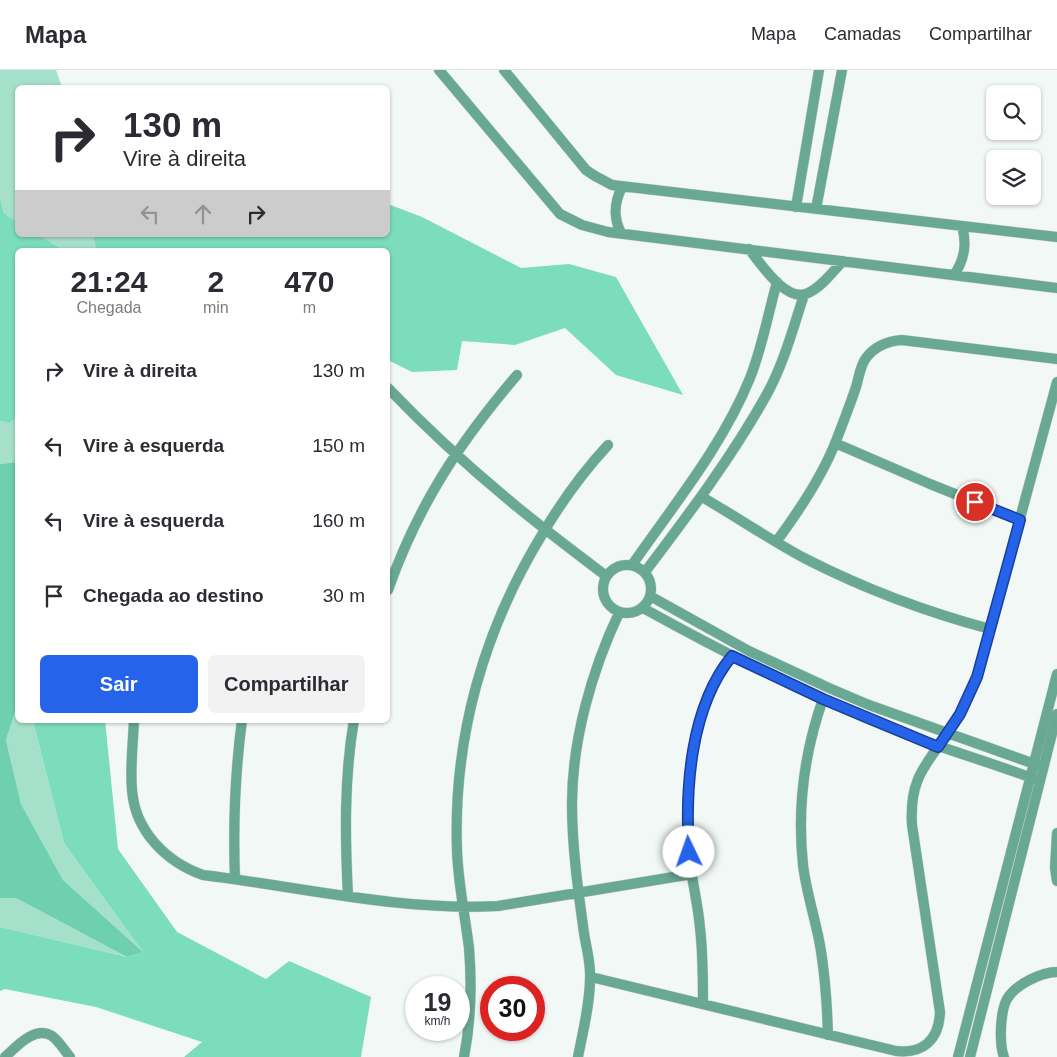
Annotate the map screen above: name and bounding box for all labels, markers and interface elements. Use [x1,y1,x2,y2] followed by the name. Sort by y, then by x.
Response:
[25,21,86,48] text: Mapa
[751,24,796,44] text: Mapa
[824,24,901,44] text: Camadas
[929,24,1032,44] text: Compartilhar
[986,85,1041,205] map controls
[986,85,1041,140] button: search
[40,105,105,170] icon: right
[123,105,222,144] text: 130 m
[123,146,246,171] text: Vire à direita
[986,150,1041,205] button: layers
[136,200,164,228] icon: left
[189,200,217,228] icon: ahead
[242,200,270,228] icon: right
[71,265,147,298] text: 21:24
[207,265,224,298] text: 2
[284,265,334,298] text: 470
[76,299,141,316] text: Chegada
[203,299,229,316] text: min
[303,299,316,316] text: m
[40,357,68,385] icon: right
[83,360,197,381] text: Vire à direita
[312,360,365,381] text: 130 m
[40,432,68,460] icon: left
[83,435,224,456] text: Vire à esquerda
[312,435,365,456] text: 150 m
[954,481,996,523] pin
[961,488,989,516] icon: arrive
[40,507,68,535] icon: left
[83,510,224,531] text: Vire à esquerda
[312,510,365,531] text: 160 m
[40,582,68,610] icon: arrive
[83,585,264,606] text: Chegada ao destino
[323,585,365,606] text: 30 m
[40,655,198,713] button: Sair
[208,655,365,713] button: Compartilhar
[662,825,714,877] position arrow
[480,976,545,1041] speed limit sign: 30
[424,988,451,1016] text: 19
[424,1014,451,1028] text: km/h

